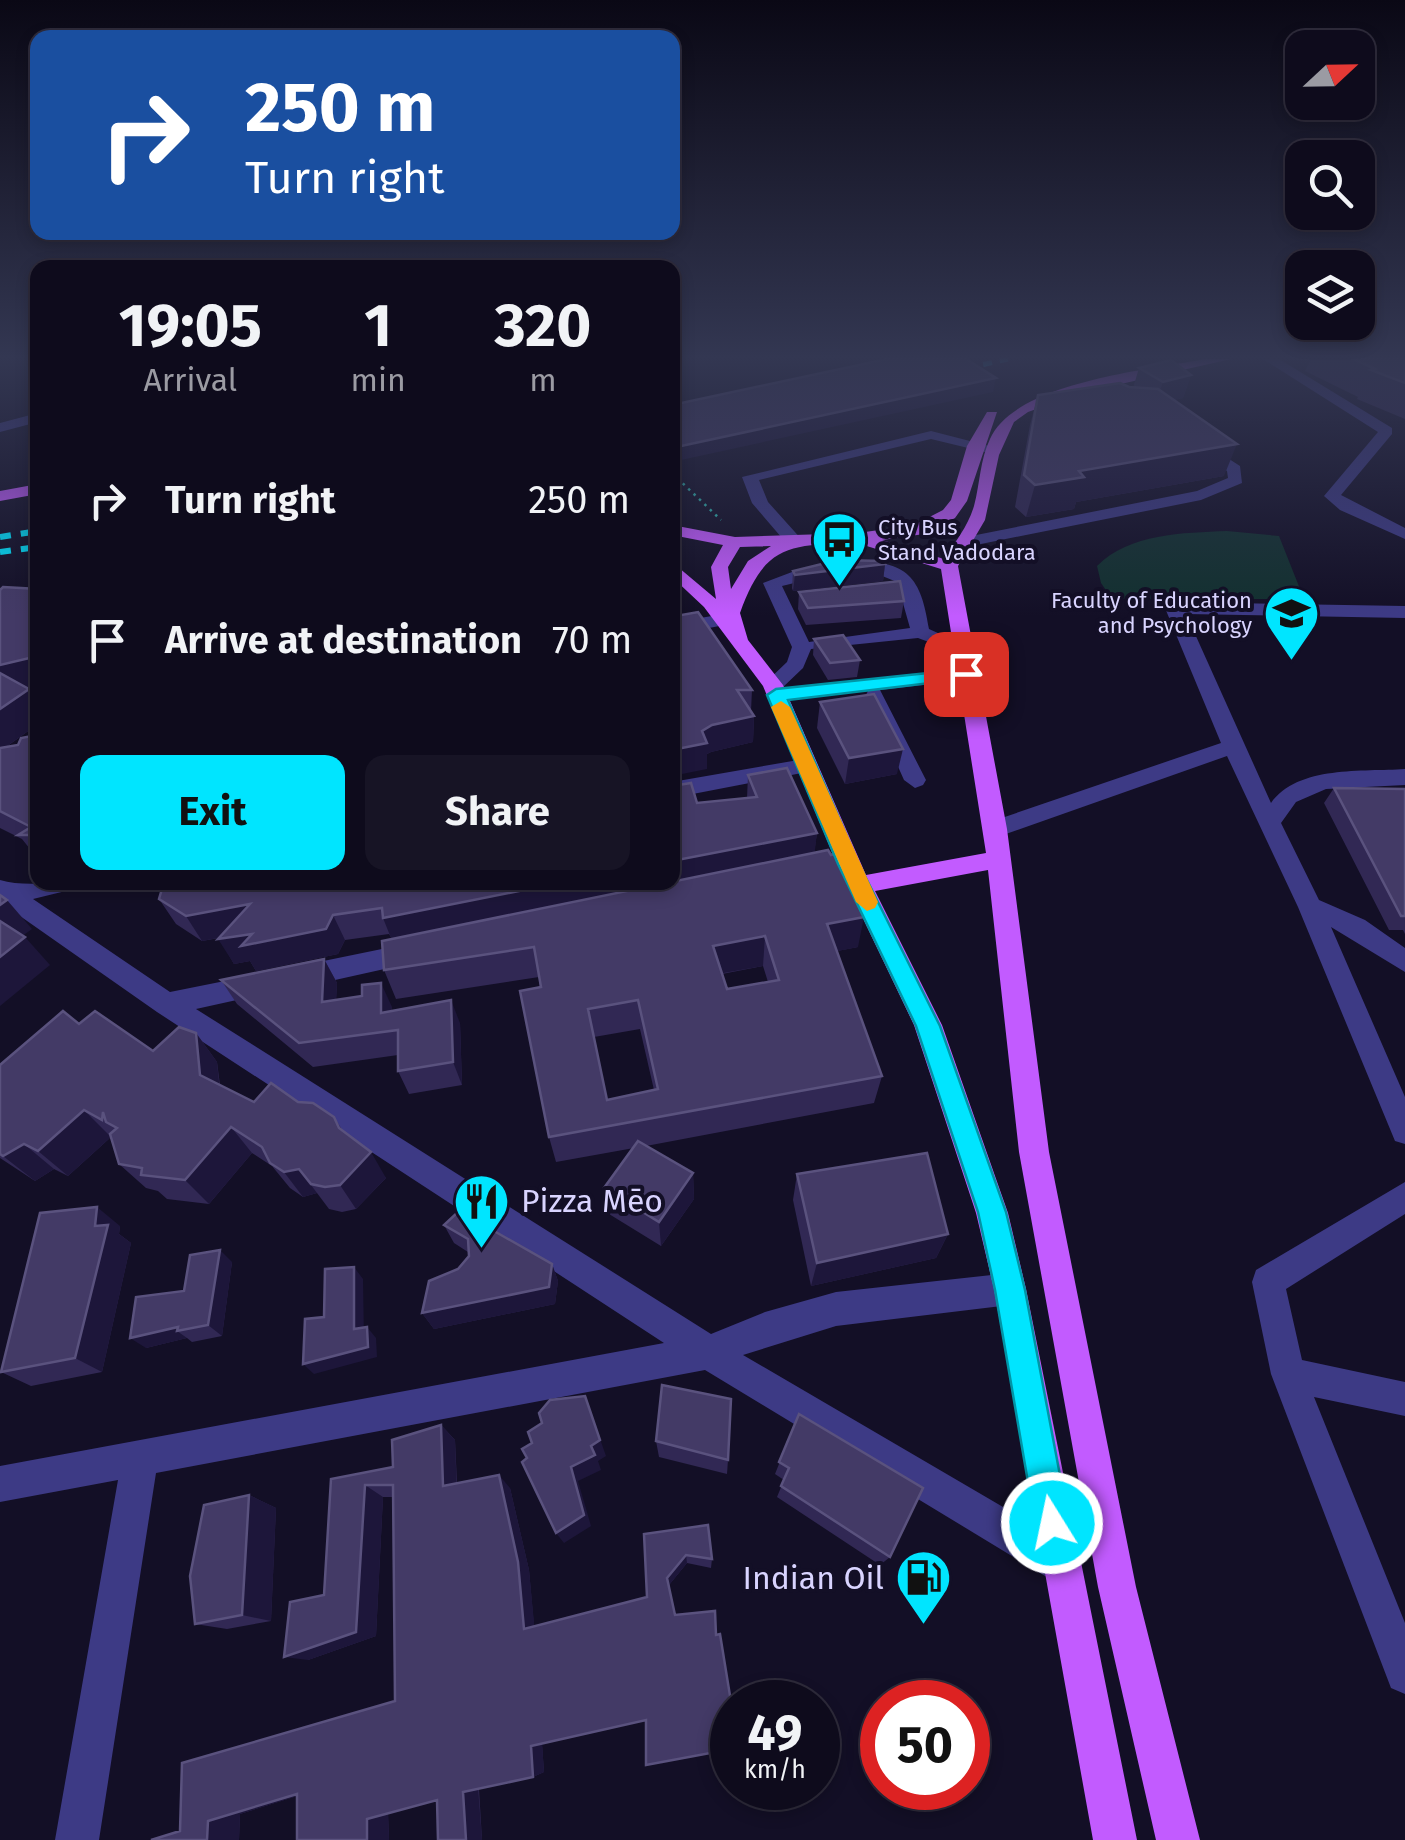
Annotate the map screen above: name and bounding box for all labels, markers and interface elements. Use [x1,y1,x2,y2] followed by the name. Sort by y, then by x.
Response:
[1285,30,1375,120] north arrow
[1285,30,1375,340] map controls
[245,66,435,150] text: 250 m
[80,70,210,200] icon: right
[1285,140,1375,230] button: search
[245,151,444,205] text: Turn right
[1285,250,1375,340] button: layers
[119,290,262,362] text: 19:05
[364,290,392,362] text: 1
[495,290,591,362] text: 320
[143,361,237,399] text: Arrival
[351,361,406,399] text: min
[529,361,557,399] text: m
[80,473,135,528] icon: right
[165,477,335,523] text: Turn right
[528,477,630,523] text: 250 m
[809,510,869,589] bus stop icon: City Bus Stand Vadodara
[878,514,1036,566] place label: City Bus Stand Vadodara
[1261,583,1321,662] school or university icon: Faculty of Education and Psychology
[1051,587,1252,639] place label: Faculty of Education and Psychology
[80,613,135,668] icon: arrive
[165,617,522,663] text: Arrive at destination
[552,617,632,663] text: 70 m
[924,632,1009,717] pin
[939,647,994,702] icon: arrive
[80,755,345,870] button: Exit
[365,755,630,870] button: Share
[452,1171,512,1250] restaurant icon: Pizza Mēo
[521,1182,663,1220] place label: Pizza Mēo
[1000,1471,1104,1575] position arrow
[893,1548,953,1627] fuel station icon: Indian Oil
[742,1559,884,1597] place label: Indian Oil
[860,1680,990,1810] speed limit sign: 50
[747,1703,803,1763] text: 49
[744,1755,806,1785] text: km/h

